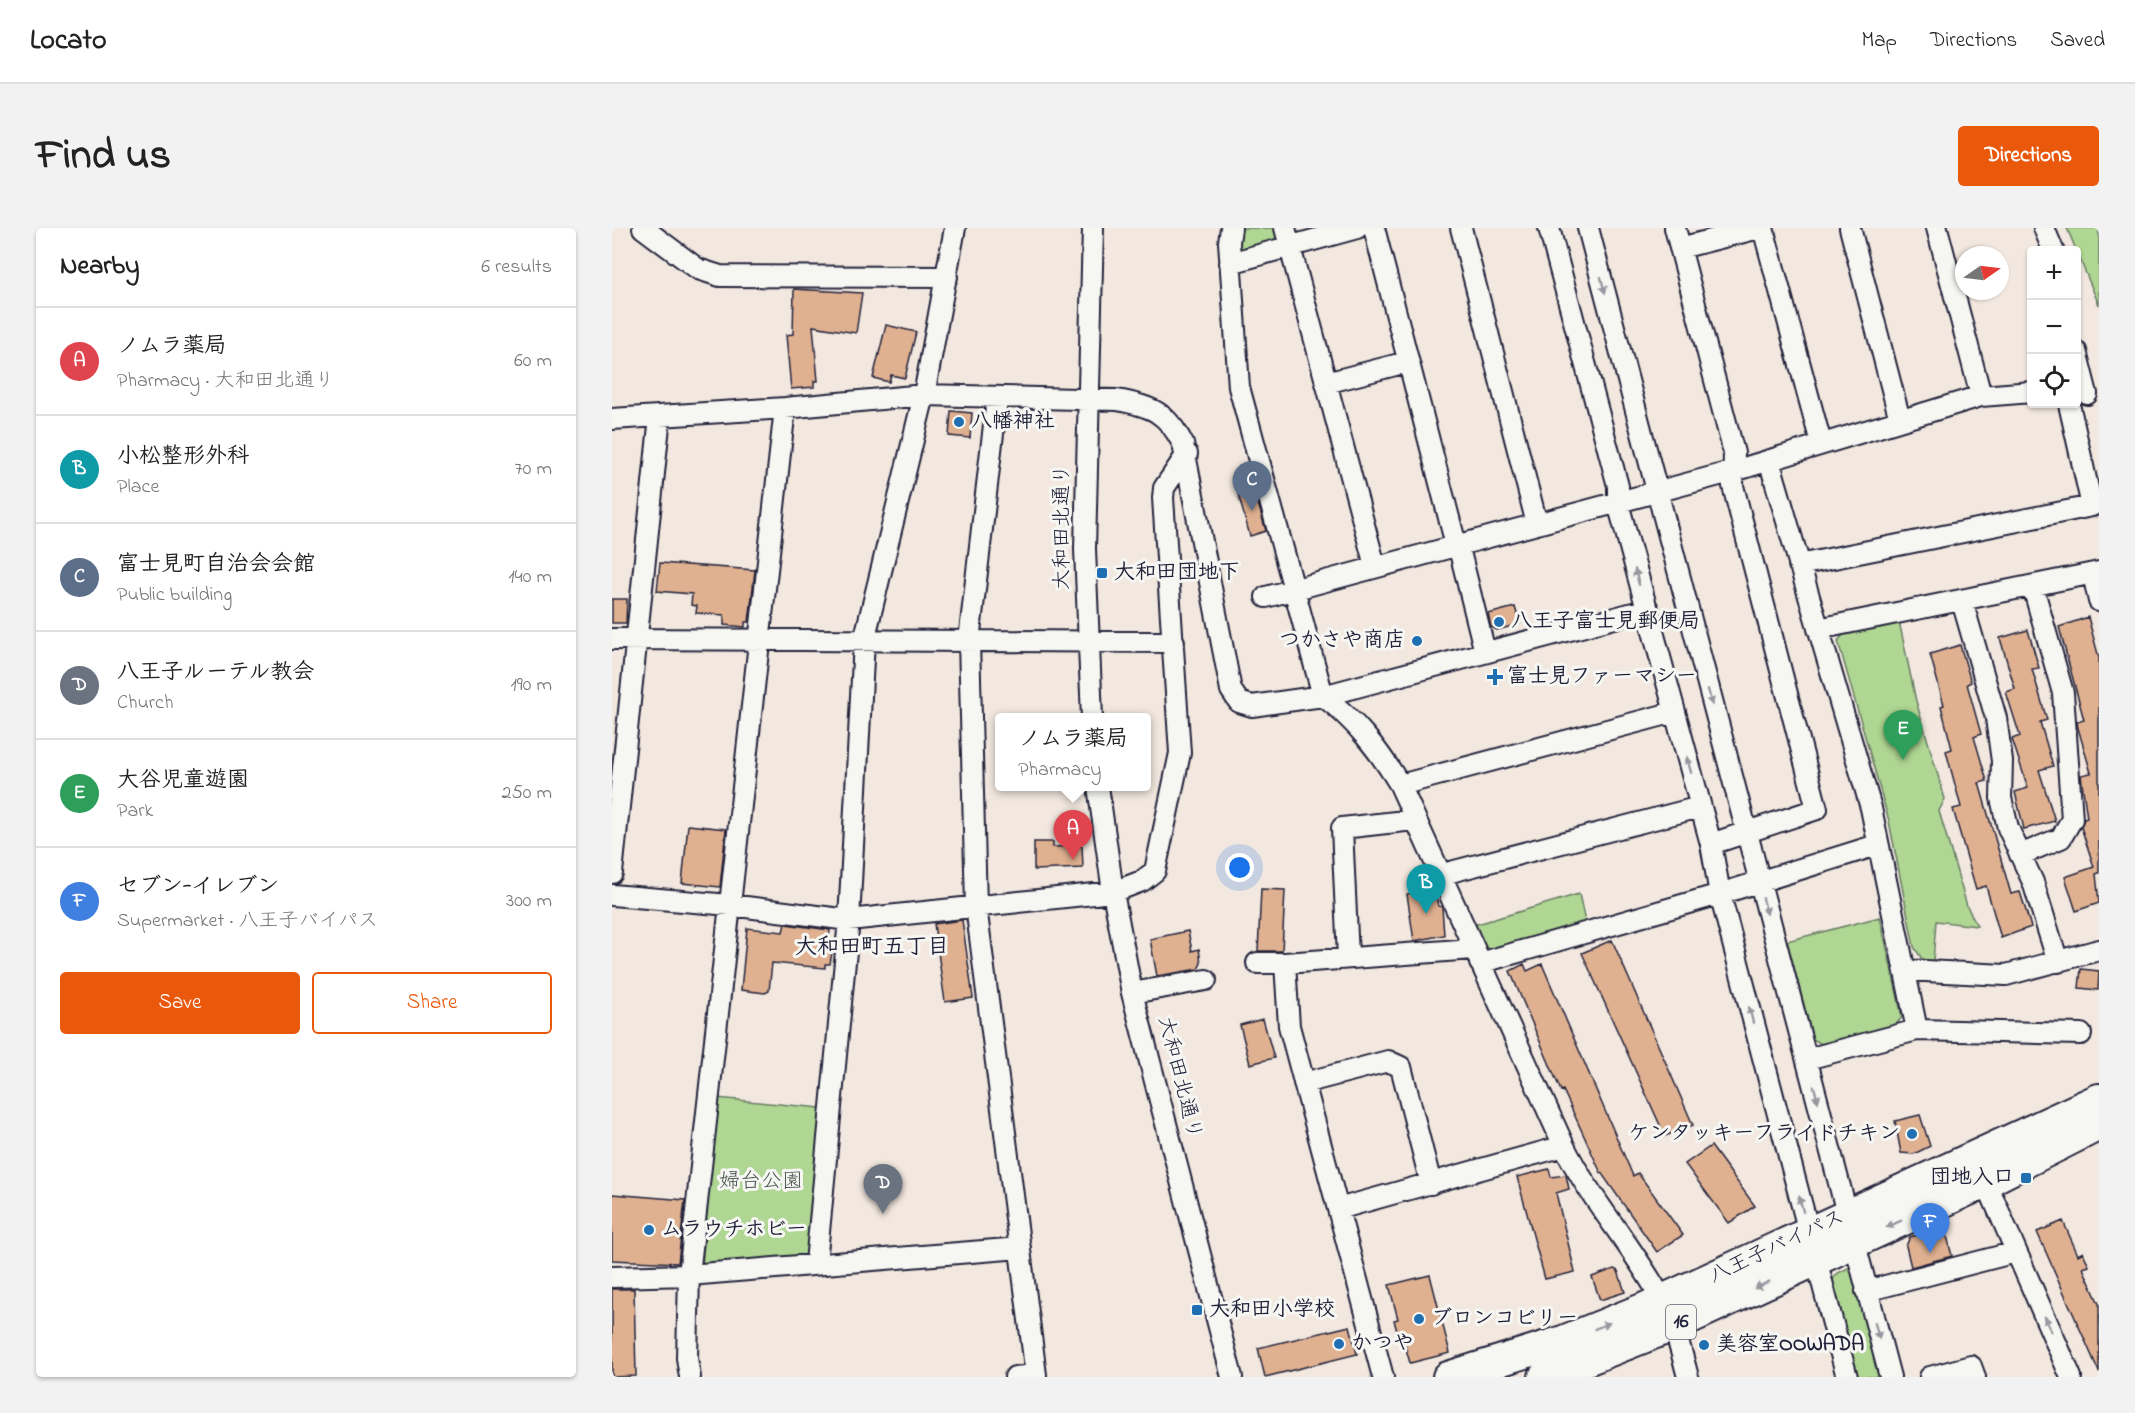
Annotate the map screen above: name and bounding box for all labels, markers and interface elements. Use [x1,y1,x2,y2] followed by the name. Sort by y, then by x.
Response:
[30,21,106,62] text: Locato
[1861,26,1897,56] text: Map
[1930,26,2017,56] text: Directions
[2050,26,2105,56] text: Saved
[36,126,171,187] text: Find us
[1958,126,2099,186] button: Directions
[1955,246,2009,300] north arrow
[2027,246,2081,408] map controls
[2027,246,2081,300] button: +
[60,248,139,286] text: Nearby
[481,253,552,282] text: 6 results
[1598,275,1608,294] one-way arrow
[2027,300,2081,354] button: −
[117,331,227,363] text: ノムラ薬局
[73,347,86,376] text: A
[514,347,552,376] text: 60 m
[2027,354,2081,408] button: locate
[117,367,334,396] text: Pharmacy · 大和田北通り
[971,407,1055,437] place label: 八幡神社
[952,415,966,429] marker: 八幡神社
[117,441,249,473] text: 小松整形外科
[73,455,86,484] text: B
[515,455,552,484] text: 70 m
[1232,462,1272,511] pin: C
[1048,464,1078,590] street label: 大和田北通り
[117,473,159,502] text: Place
[117,549,315,581] text: 富士見町自治会会館
[1114,558,1240,588] place label: 大和田団地下
[74,563,85,592] text: C
[508,563,552,592] text: 140 m
[1095,566,1109,580] marker: 大和田団地下
[1632,568,1642,587] one-way arrow
[117,581,232,610] text: Public building
[1511,607,1700,637] place label: 八王子富士見郵便局
[1492,615,1506,629] marker: 八王子富士見郵便局
[1279,626,1405,656] place label: つかさや商店
[1410,634,1424,648] marker: つかさや商店
[117,657,315,689] text: 八王子ルーテル教会
[1507,662,1697,692] place label: 富士見ファーマシー
[1488,670,1502,684] marker: 富士見ファーマシー
[72,671,87,700] text: D
[510,671,552,700] text: 190 m
[1706,688,1715,706] one-way arrow
[117,689,173,718] text: Church
[1884,710,1922,760] pin: E
[995,713,1151,791] popup
[1018,724,1128,756] text: ノムラ薬局
[1018,756,1101,785] text: Pharmacy
[1684,756,1694,774] one-way arrow
[117,765,249,797] text: 大谷児童遊園
[73,779,86,808] text: E
[501,779,552,808] text: 250 m
[117,797,153,826] text: Park
[1054,810,1092,860] pin: A
[1225,853,1254,882] your location
[1406,864,1446,914] pin: B
[117,871,279,903] text: セブン-イレブン
[73,887,86,916] text: F
[506,887,552,916] text: 300 m
[1761,897,1770,915] one-way arrow
[117,907,378,936] text: Supermarket · 八王子バイパス
[795,932,949,964] district label: 大和田町五丁目
[60,972,300,1034] button: Save
[312,972,552,1034] button: Share
[1746,1006,1756,1024] one-way arrow
[1149,1013,1209,1143] street label: 大和田北通り
[1812,1085,1821,1103] one-way arrow
[1628,1119,1900,1149] place label: ケンタッキーフライドチキン
[1905,1127,1919,1141] marker: ケンタッキーフライドチキン
[1930,1163,2014,1193] place label: 団地入口
[864,1164,902,1214] pin: D
[719,1167,803,1197] park label: 婦台公園
[2019,1171,2033,1185] marker: 団地入口
[1795,1195,1805,1213] one-way arrow
[1704,1202,1850,1292] street label: 八王子バイパス
[1910,1204,1950,1253] pin: F
[661,1215,807,1245] place label: ムラウチホビー
[1886,1219,1903,1228] one-way arrow
[642,1223,656,1237] marker: ムラウチホビー
[1753,1280,1771,1290] one-way arrow
[1209,1295,1335,1325] place label: 大和田小学校
[1190,1303,1204,1317] marker: 大和田小学校
[1431,1304,1578,1334] place label: ブロンコビリー
[1666,1305,1696,1339] road number: 16
[1412,1312,1426,1326] marker: ブロンコビリー
[2043,1315,2052,1332] one-way arrow
[1593,1321,1611,1331] one-way arrow
[1873,1322,1882,1340] one-way arrow
[1351,1329,1414,1359] place label: かつや
[1716,1330,1864,1360] place label: 美容室OOWADA
[1332,1337,1346,1351] marker: かつや
[1697,1338,1711,1352] marker: 美容室OOWADA

